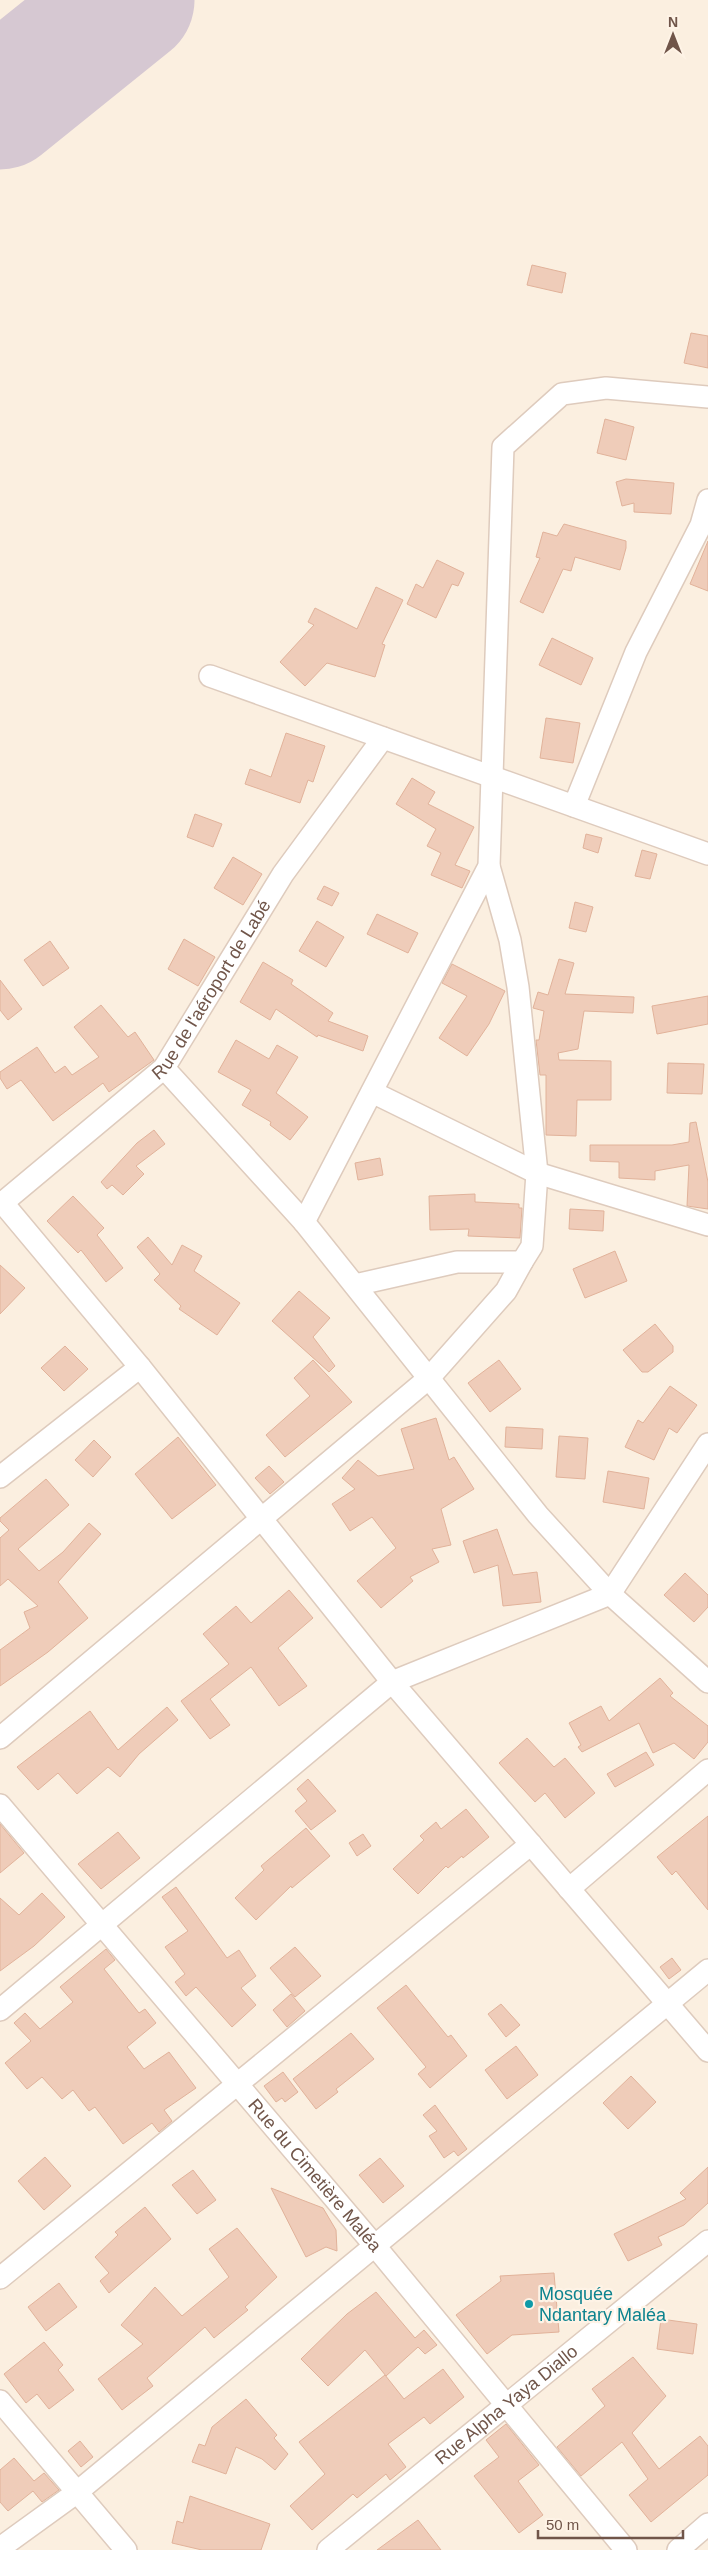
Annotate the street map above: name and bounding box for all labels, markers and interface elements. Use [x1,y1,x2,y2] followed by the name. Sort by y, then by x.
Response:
[648,10,698,60] north arrow
[668,14,678,30] text: N
[148,896,275,1084] street label: Rue de l'aéroport de Labé
[244,2095,386,2256] street label: Rue du Cimetière Maléa
[539,2284,667,2325] place label: Mosquée Ndantary Maléa
[523,2298,535,2310] marker: Mosquée Ndantary Maléa
[431,2341,582,2469] street label: Rue Alpha Yaya Diallo
[538,2508,683,2540] scale bar
[546,2516,579,2533] text: 50 m

